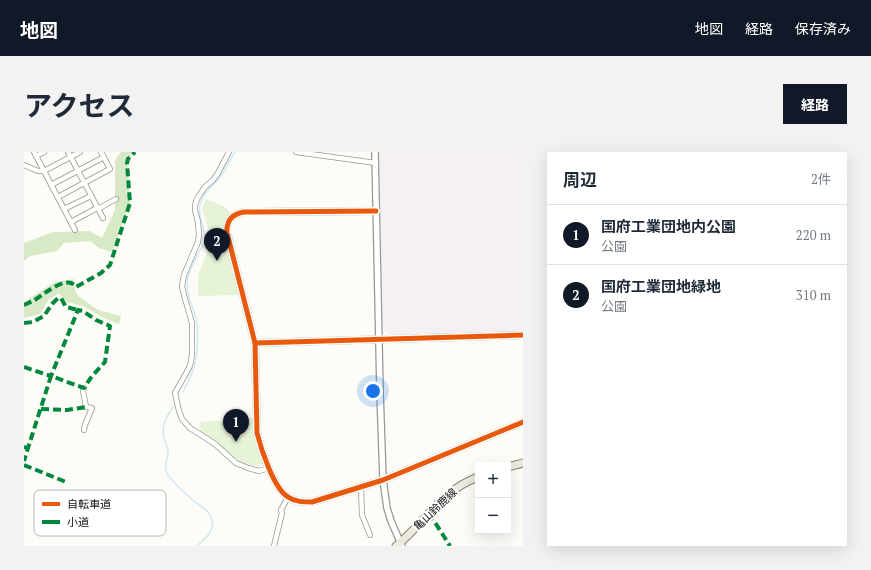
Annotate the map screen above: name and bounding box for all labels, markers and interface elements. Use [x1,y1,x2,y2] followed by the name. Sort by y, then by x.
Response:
[20,17,58,42] text: 地図
[695,19,723,38] text: 地図
[745,19,773,38] text: 経路
[795,19,851,38] text: 保存済み
[783,84,847,124] button: 経路
[24,87,135,124] text: アクセス
[563,168,597,191] text: 周辺
[811,170,831,188] text: 2件
[601,216,736,236] text: 国府工業団地内公園
[572,226,580,244] text: 1
[796,226,831,244] text: 220 m
[204,228,230,261] pin: 2
[601,237,627,255] text: 公園
[601,276,721,296] text: 国府工業団地緑地
[572,286,580,304] text: 2
[796,286,831,304] text: 310 m
[601,297,627,315] text: 公園
[363,381,383,401] your location
[223,409,249,442] pin: 1
[475,462,511,534] map controls
[475,462,511,498] button: +
[410,485,460,533] street label: 亀山鈴鹿線
[34,490,166,536] legend
[67,497,111,511] text: 自転車道
[475,498,511,534] button: −
[67,515,89,529] text: 小道

